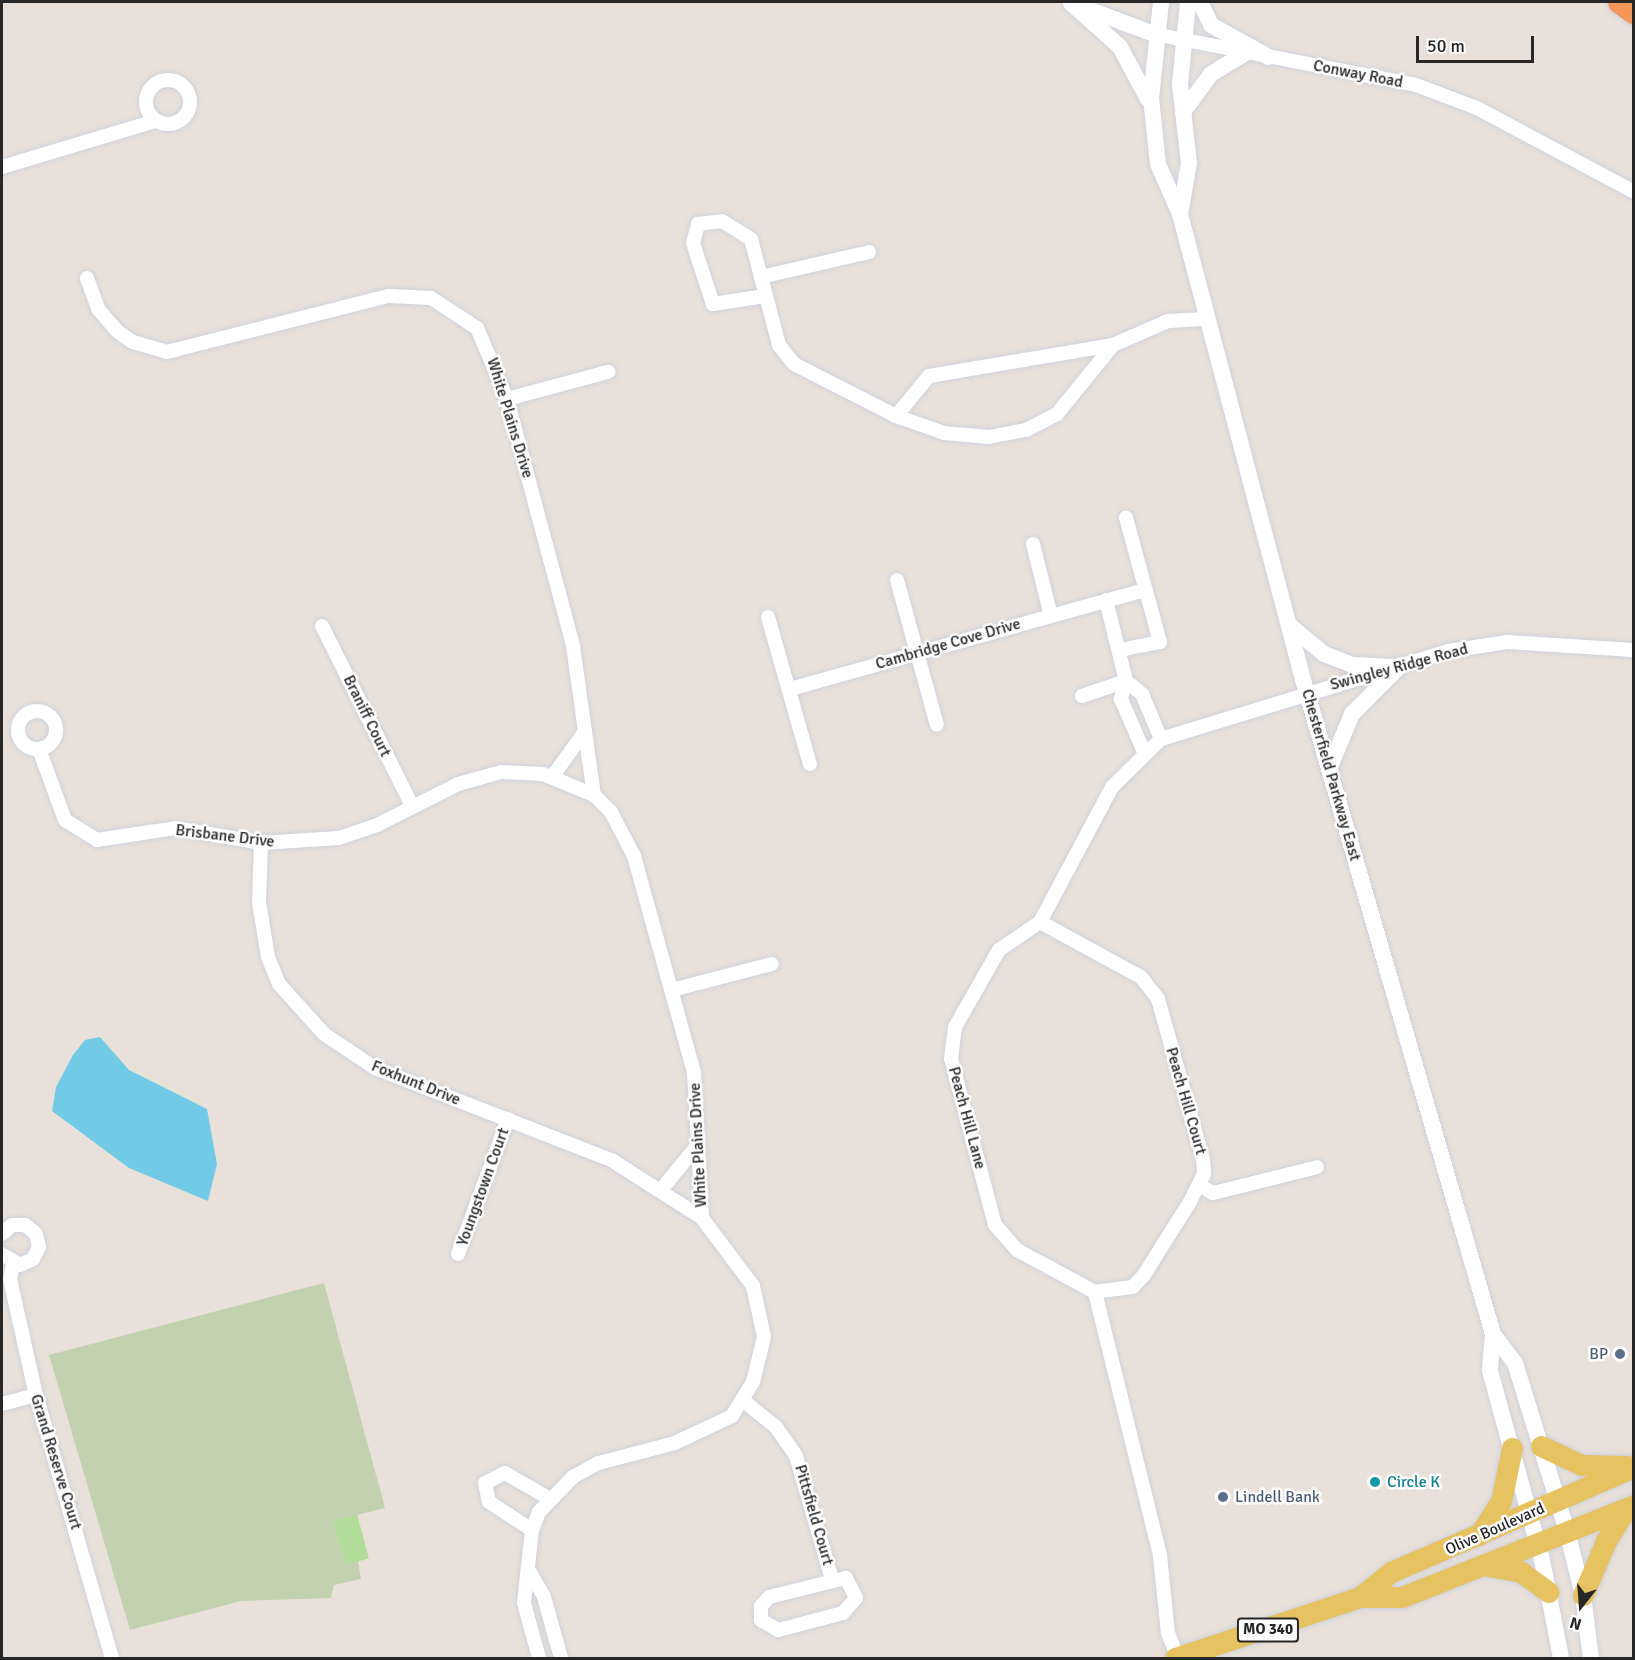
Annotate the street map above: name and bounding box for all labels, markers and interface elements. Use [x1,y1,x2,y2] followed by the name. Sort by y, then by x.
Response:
[1419,24,1538,62] scale bar
[1427,35,1465,57] text: 50 m
[1312,56,1404,92] street label: Conway Road
[483,355,537,481] street label: White Plains Drive
[873,614,1023,674] street label: Cambridge Cove Drive
[1328,639,1470,695] street label: Swingley Ridge Road
[339,672,395,760] street label: Braniff Court
[1297,687,1365,863] street label: Chesterfield Parkway East
[174,820,276,852] street label: Brisbane Drive
[1162,1045,1210,1157] street label: Peach Hill Court
[369,1056,463,1110] street label: Foxhunt Drive
[944,1065,990,1171] street label: Peach Hill Lane
[685,1082,711,1208] street label: White Plains Drive
[453,1125,513,1249] street label: Youngstown Court
[1589,1344,1608,1364] place label: BP
[1613,1347,1627,1361] marker: BP
[26,1392,86,1532] street label: Grand Reserve Court
[790,1462,838,1568] street label: Pittsfield Court
[1387,1472,1440,1492] place label: Circle K
[1368,1475,1382,1489] marker: Circle K
[1235,1487,1320,1507] place label: Lindell Bank
[1216,1490,1230,1504] marker: Lindell Bank
[1442,1499,1548,1559] street label: Olive Boulevard
[1551,1576,1611,1636] north arrow
[1567,1612,1584,1634] text: N
[1236,1618,1300,1642] road number: MO 340

